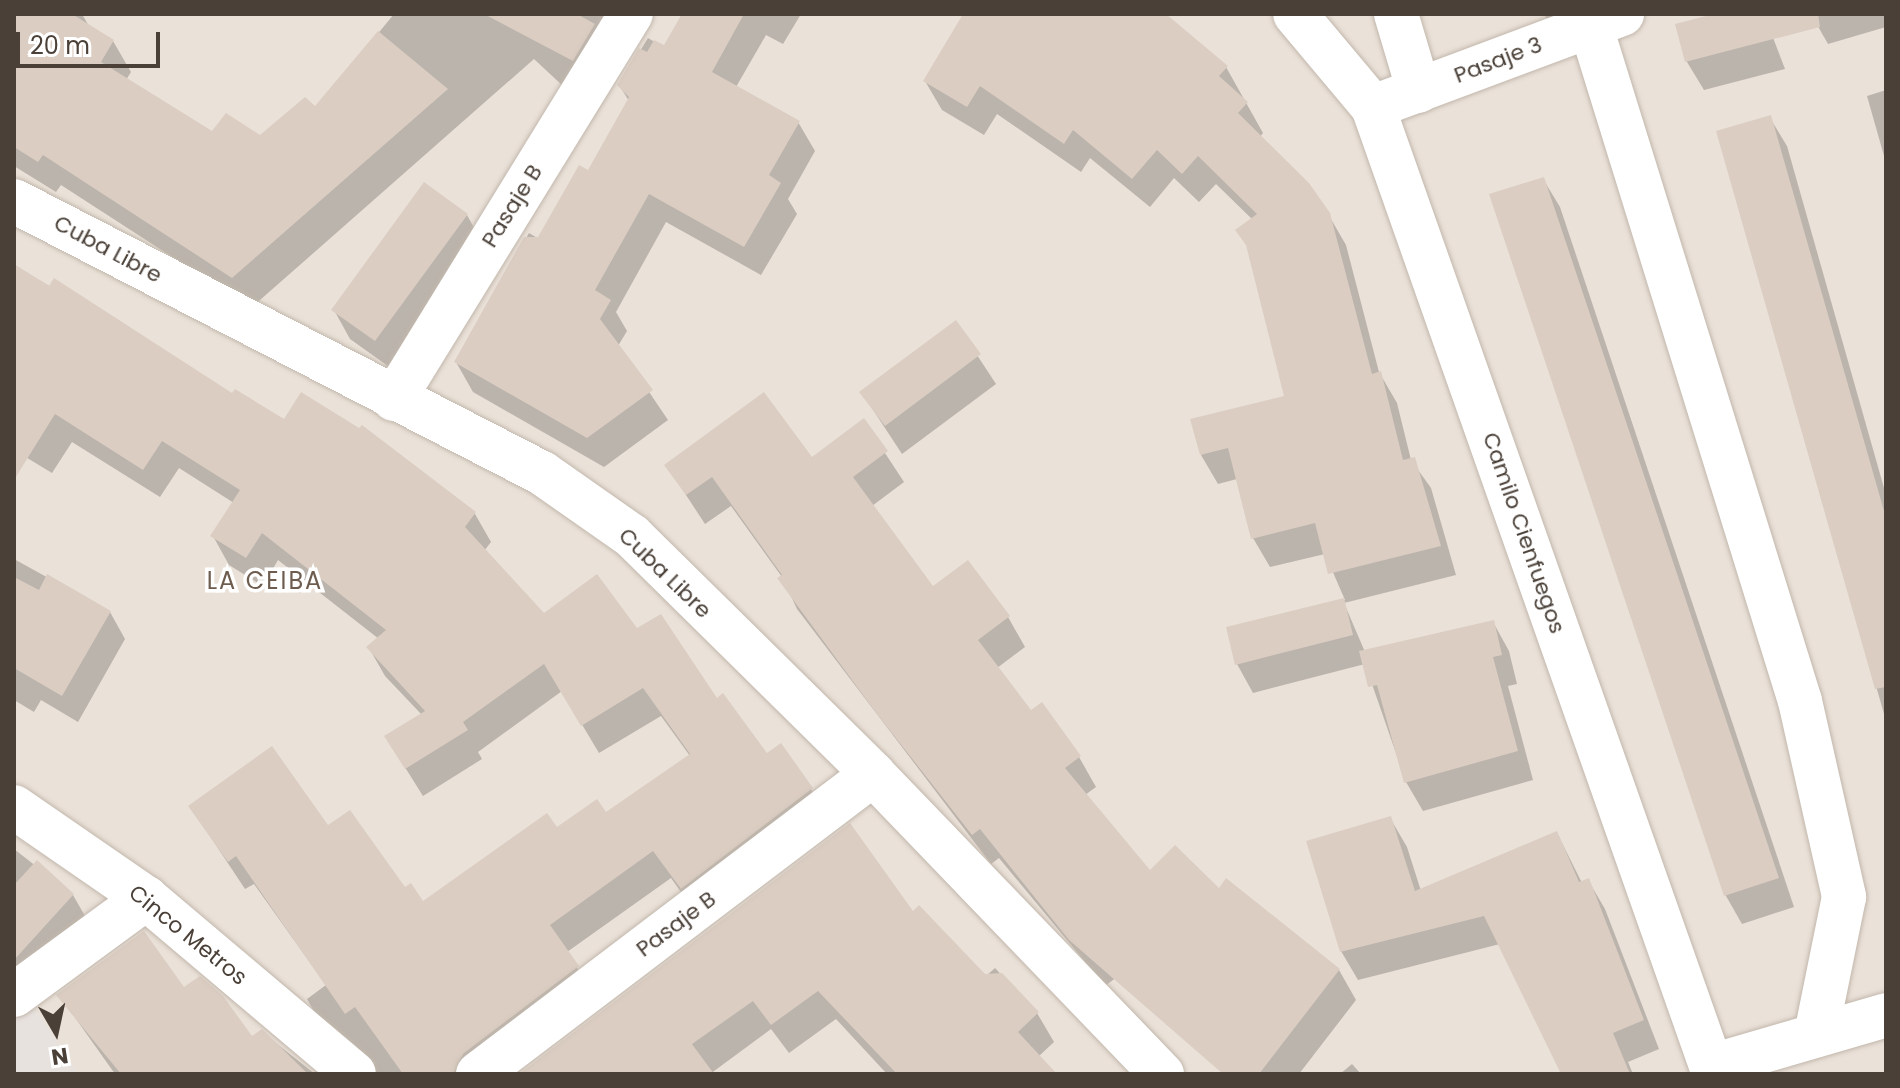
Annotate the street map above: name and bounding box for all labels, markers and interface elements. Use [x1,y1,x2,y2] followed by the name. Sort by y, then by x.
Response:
[20,16,164,66] scale bar
[30,29,90,62] text: 20 m
[1450,31,1546,89] street label: Pasaje 3
[476,160,548,252] street label: Pasaje B
[50,210,166,288] street label: Cuba Libre
[1477,429,1571,637] street label: Camilo Cienfuegos
[613,522,717,624] street label: Cuba Libre
[207,567,323,595] district label: LA CEIBA
[124,879,252,991] street label: Cinco Metros
[631,886,721,962] street label: Pasaje B
[16,992,96,1072] north arrow
[49,1040,70,1073] text: N

